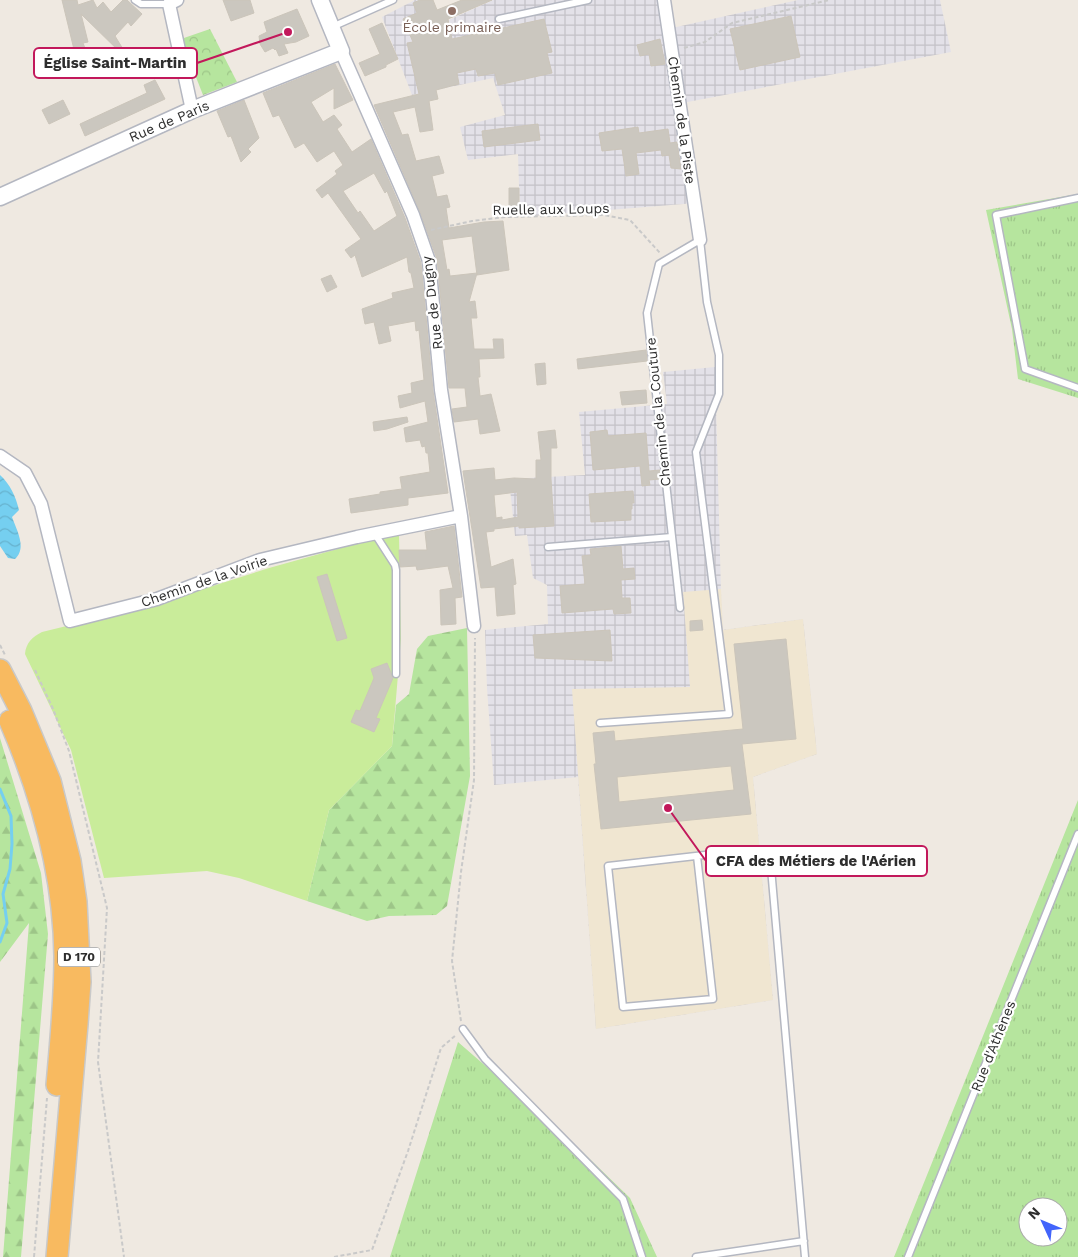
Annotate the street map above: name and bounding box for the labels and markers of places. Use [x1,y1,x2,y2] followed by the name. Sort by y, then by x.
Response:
[446,5,458,17] marker: École primaire
[403,19,501,35] place label: École primaire
[34,48,197,78] callout: Église Saint-Martin
[706,846,927,876] callout: CFA des Métiers de l'Aérien

